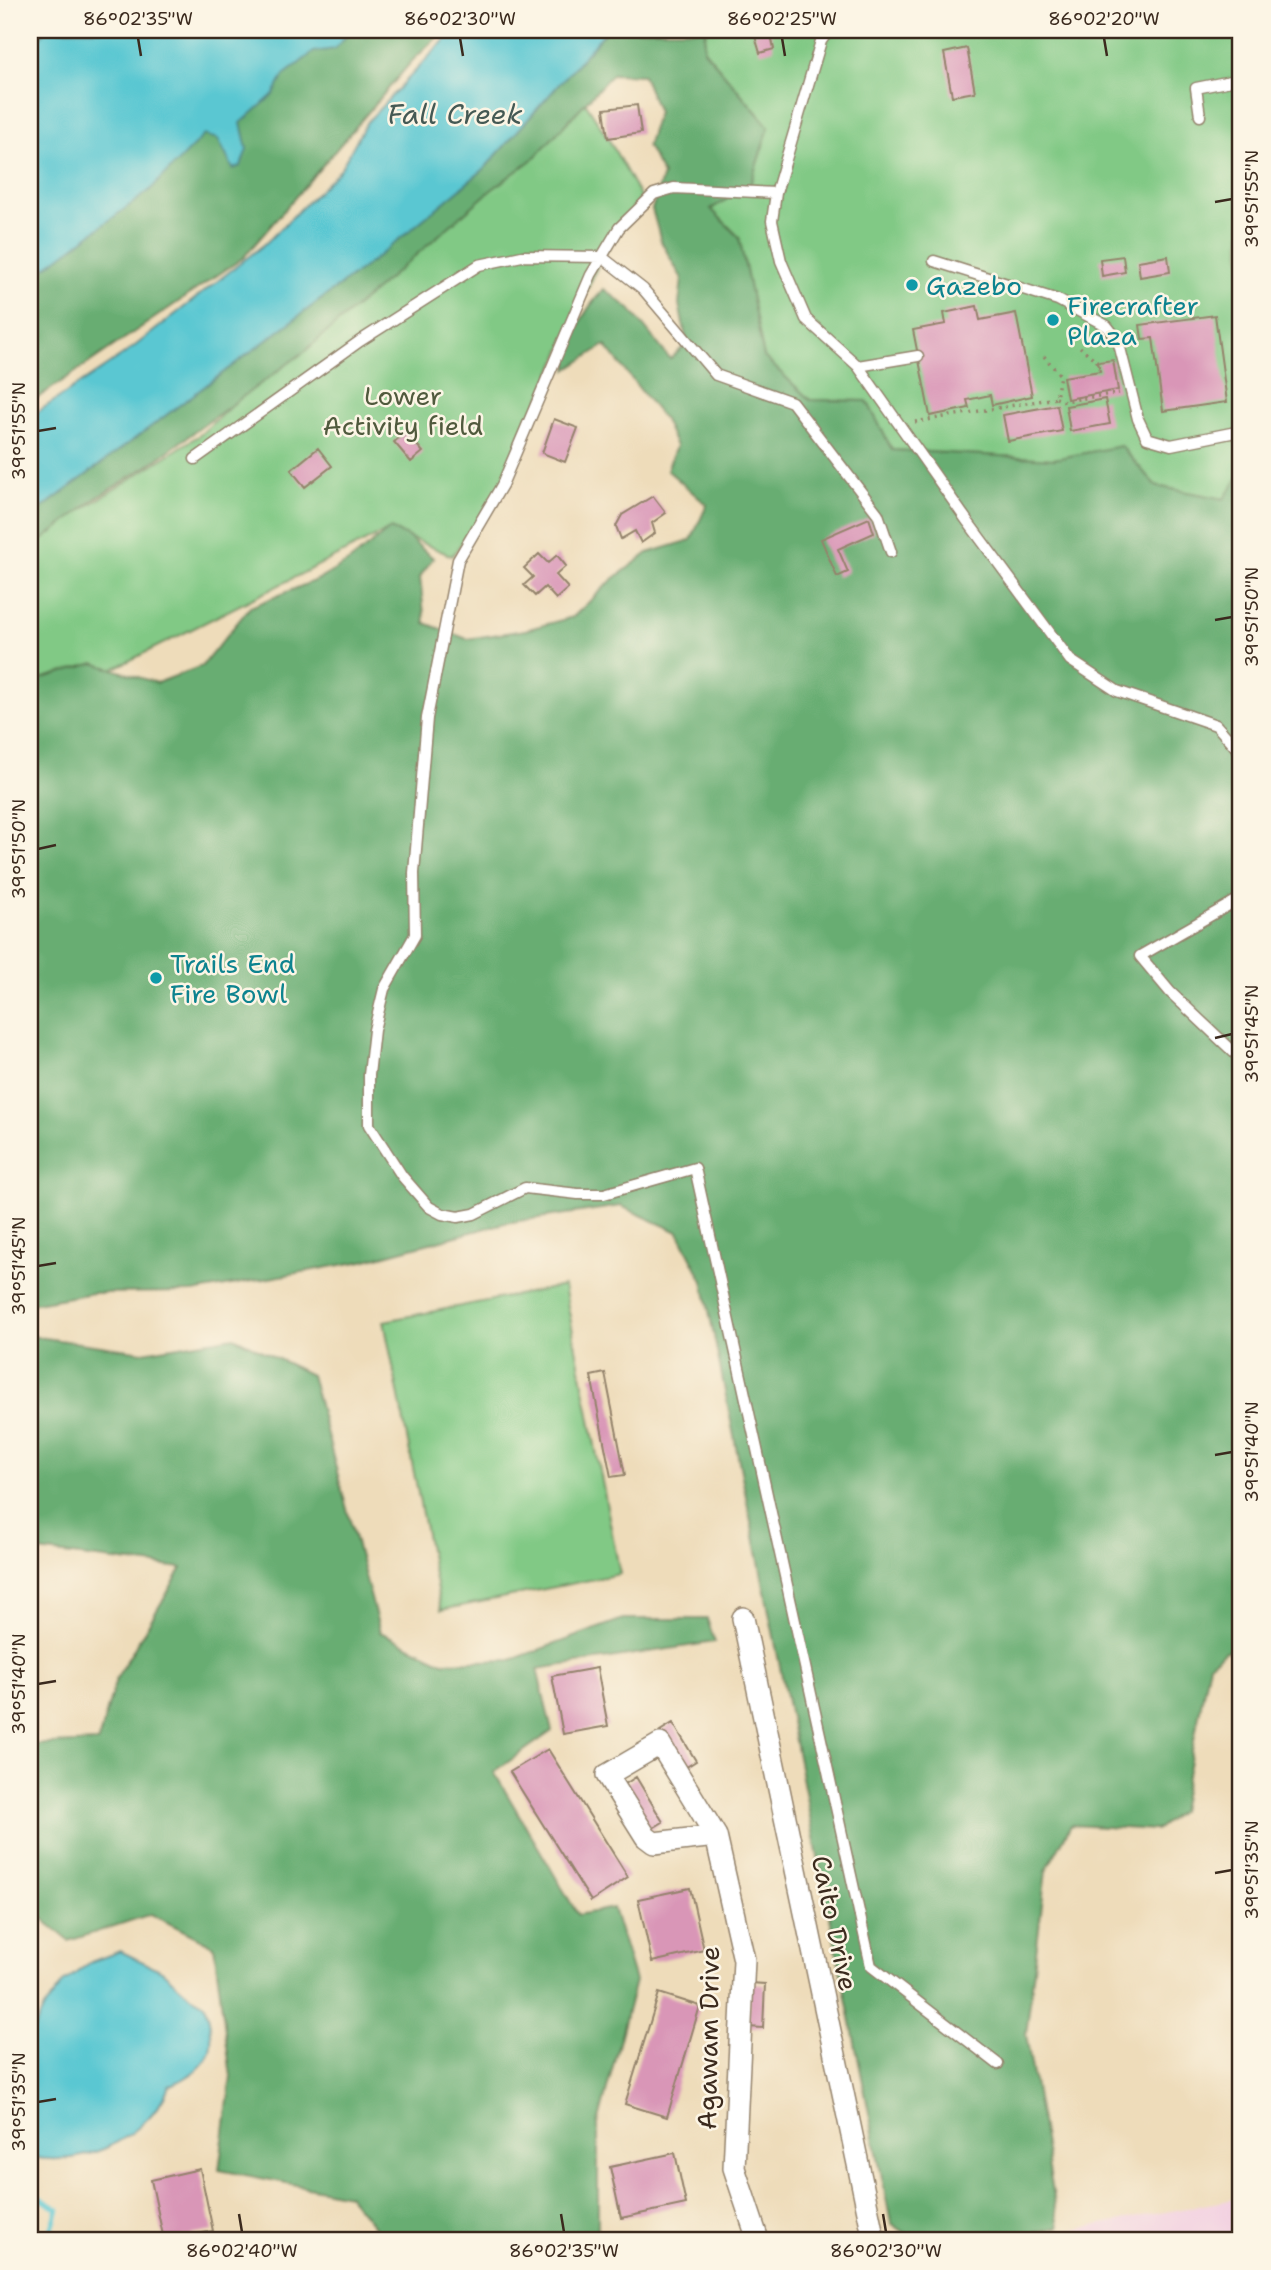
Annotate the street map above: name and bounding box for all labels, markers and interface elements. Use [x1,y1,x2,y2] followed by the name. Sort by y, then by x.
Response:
[83,7,193,31] text: 86°02'35"W
[404,7,516,31] text: 86°02'30"W
[727,7,837,31] text: 86°02'25"W
[1048,7,1160,31] text: 86°02'20"W
[387,95,523,133] water label: Fall Creek
[1240,150,1264,248] text: 39°51'55"N
[926,268,1022,303] place label: Gazebo
[904,277,920,293] marker: Gazebo
[1067,288,1199,353] place label: Firecrafter Plaza
[1045,312,1061,328] marker: Firecrafter Plaza
[323,378,483,443] park label: Lower Activity field
[7,382,31,480] text: 39°51'55"N
[1240,567,1264,667] text: 39°51'50"N
[7,799,31,899] text: 39°51'50"N
[170,946,295,1011] place label: Trails End Fire Bowl
[148,970,164,986] marker: Trails End Fire Bowl
[1240,984,1264,1084] text: 39°51'45"N
[7,1216,31,1316] text: 39°51'45"N
[1240,1401,1264,1503] text: 39°51'40"N
[7,1633,31,1735] text: 39°51'40"N
[1240,1820,1264,1920] text: 39°51'35"N
[804,1852,866,1994] street label: Caito Drive
[689,1946,727,2130] street label: Agawam Drive
[7,2052,31,2152] text: 39°51'35"N
[186,2239,298,2263] text: 86°02'40"W
[509,2239,619,2263] text: 86°02'35"W
[830,2239,942,2263] text: 86°02'30"W

